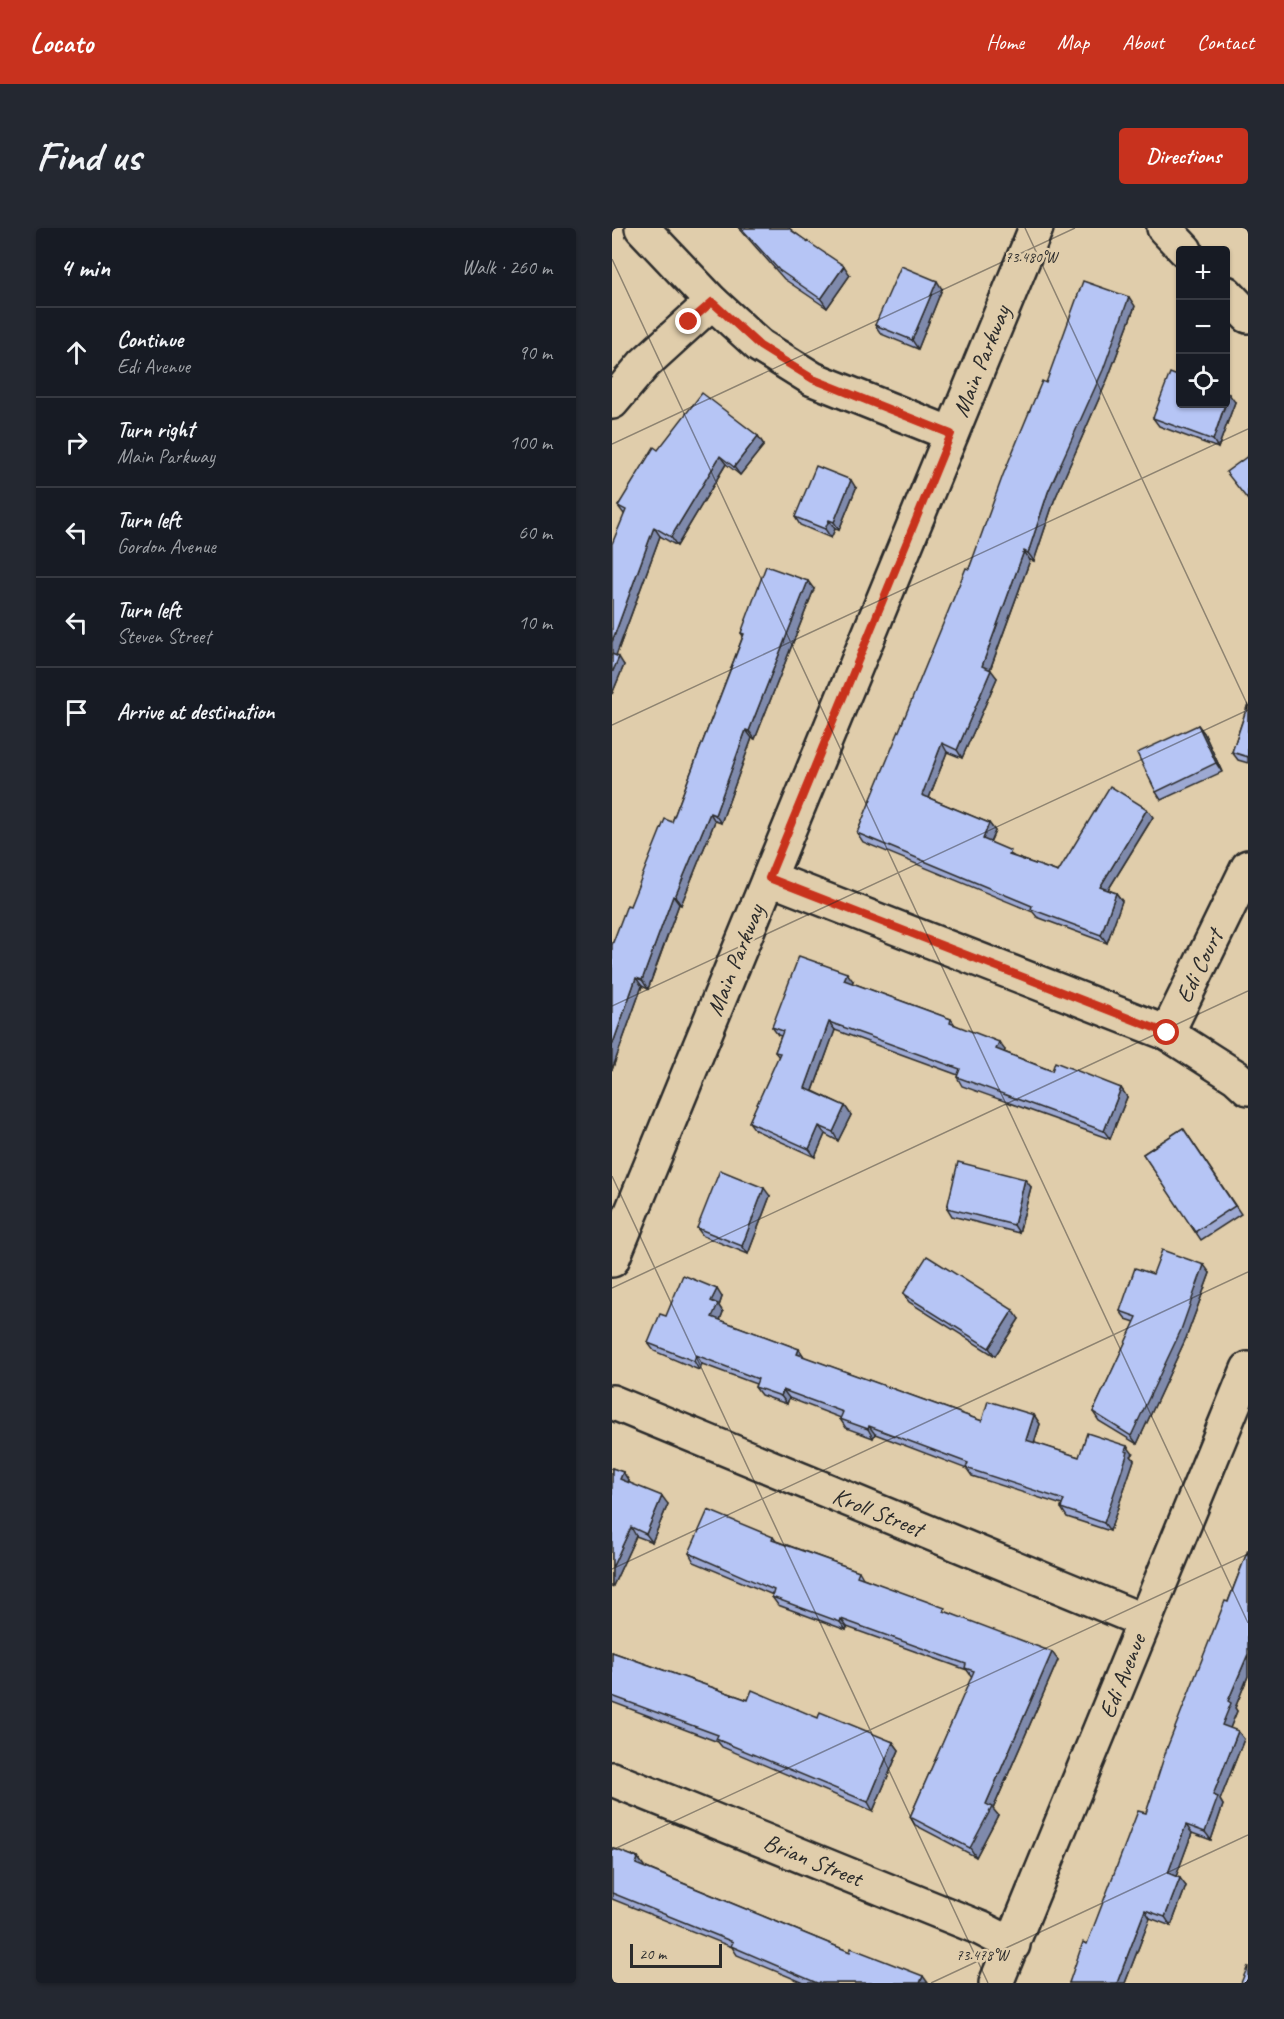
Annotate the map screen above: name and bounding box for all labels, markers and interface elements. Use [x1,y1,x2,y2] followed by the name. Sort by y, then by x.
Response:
[30,25,93,60] text: Locato
[986,29,1024,55] text: Home
[1057,29,1089,55] text: Map
[1122,29,1164,55] text: About
[1197,29,1254,55] text: Contact
[1119,128,1248,184] button: Directions
[36,130,141,183] text: Find us
[1176,246,1230,408] map controls
[1176,246,1230,300] button: +
[1005,248,1060,267] text: 73.480°W
[60,251,110,284] text: 4 min
[462,255,552,280] text: Walk · 260 m
[945,299,1018,421] street label: Main Parkway
[1176,300,1230,354] button: −
[675,308,701,334] route end
[117,326,183,354] text: Continue
[60,336,93,369] icon: ahead
[518,340,552,365] text: 90 m
[117,354,190,379] text: Edi Avenue
[1176,354,1230,408] button: locate
[117,416,194,444] text: Turn right
[60,426,93,459] icon: right
[509,430,552,455] text: 100 m
[117,444,215,469] text: Main Parkway
[117,506,181,534] text: Turn left
[60,516,93,549] icon: left
[518,520,552,545] text: 60 m
[117,534,216,559] text: Gordon Avenue
[117,596,181,624] text: Turn left
[60,606,93,639] icon: left
[518,610,552,635] text: 10 m
[117,624,211,649] text: Steven Street
[60,696,93,729] icon: arrive
[117,698,274,726] text: Arrive at destination
[699,898,772,1020] street label: Main Parkway
[1168,922,1231,1007] street label: Edi Court
[1153,1019,1179,1045] route start
[828,1480,930,1545] street label: Kroll Street
[1092,1628,1153,1722] street label: Edi Avenue
[759,1827,869,1894] street label: Brian Street
[630,1941,722,1968] scale bar
[639,1944,666,1964] text: 20 m
[956,1946,1011,1965] text: 73.478°W

